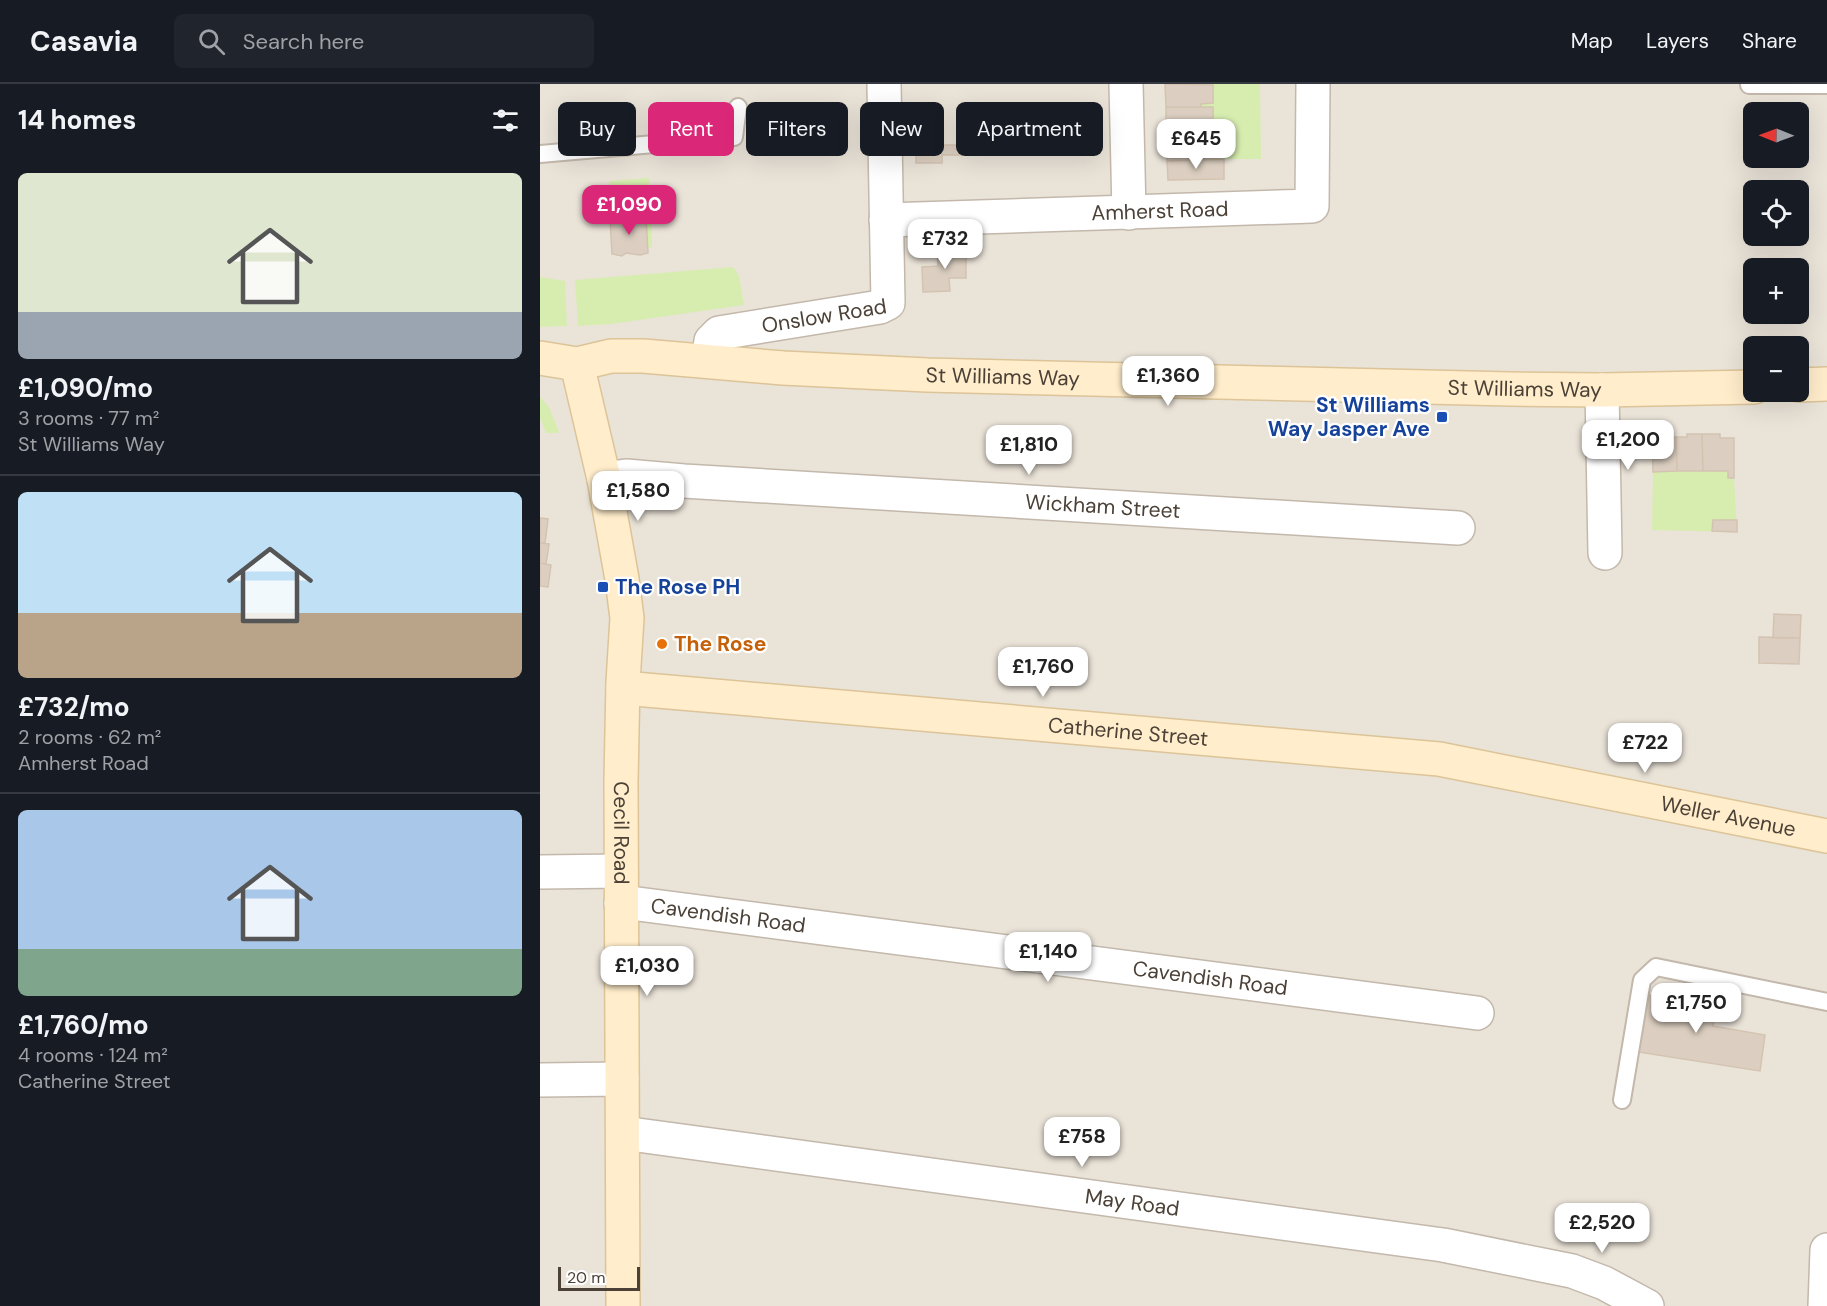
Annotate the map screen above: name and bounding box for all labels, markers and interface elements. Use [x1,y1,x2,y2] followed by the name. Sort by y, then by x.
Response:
[174,14,594,68] search box
[30,23,138,60] text: Casavia
[195,25,228,58] icon: search
[243,27,364,56] text: Search here
[1571,27,1613,55] text: Map
[1646,27,1709,55] text: Layers
[1742,27,1797,55] text: Share
[558,102,636,156] chip: Buy
[648,102,734,156] chip: Rent
[746,102,848,156] chip: Filters
[860,102,944,156] chip: New
[956,102,1103,156] chip: Apartment
[1743,102,1809,168] north arrow
[1743,102,1809,402] map controls
[18,103,136,137] text: 14 homes
[489,104,522,137] icon: filters
[1160,119,1232,170] pin: £645
[1171,125,1221,151] text: £645
[1743,180,1809,246] button: locate
[580,185,678,236] pin: £1,090
[596,191,662,217] text: £1,090
[1091,195,1229,227] street label: Amherst Road
[216,212,324,320] icon: home
[909,219,981,270] pin: £732
[922,225,968,251] text: £732
[1743,258,1809,324] button: +
[760,292,889,340] street label: Onslow Road
[1743,336,1809,402] button: −
[1119,356,1217,407] pin: £1,360
[925,361,1081,393] street label: St Williams Way
[1136,362,1200,388] text: £1,360
[18,371,153,405] text: £1,090/mo
[1447,374,1602,404] street label: St Williams Way
[1268,391,1430,443] place label: St Williams Way Jasper Ave
[18,405,159,431] text: 3 rooms · 77 m²
[1435,410,1449,424] marker: St Williams Way Jasper Ave
[1579,420,1677,471] pin: £1,200
[980,425,1078,476] pin: £1,810
[1596,426,1660,452] text: £1,200
[18,431,165,457] text: St Williams Way
[1000,431,1058,457] text: £1,810
[589,471,687,522] pin: £1,580
[606,477,670,503] text: £1,580
[1024,488,1181,525] street label: Wickham Street
[216,531,324,639] icon: home
[615,573,740,601] place label: The Rose PH
[596,580,610,594] marker: The Rose PH
[674,630,766,658] place label: The Rose
[655,637,669,651] marker: The Rose
[994,647,1092,698] pin: £1,760
[1012,653,1074,679] text: £1,760
[18,690,130,724] text: £732/mo
[1047,711,1209,753] street label: Catherine Street
[1609,723,1681,774] pin: £722
[18,724,161,750] text: 2 rooms · 62 m²
[1622,729,1668,755] text: £722
[18,750,149,776] text: Amherst Road
[607,781,635,884] street label: Cecil Road
[1658,789,1798,844] street label: Weller Avenue
[216,849,324,957] icon: home
[649,892,807,940] street label: Cavendish Road
[999,932,1097,983] pin: £1,140
[1018,938,1078,964] text: £1,140
[598,946,696,997] pin: £1,030
[615,952,679,978] text: £1,030
[1131,954,1289,1002] street label: Cavendish Road
[1647,983,1745,1034] pin: £1,750
[1665,989,1727,1015] text: £1,750
[18,1008,149,1042] text: £1,760/mo
[18,1042,168,1068] text: 4 rooms · 124 m²
[18,1068,171,1094] text: Catherine Street
[1046,1117,1118,1168] pin: £758
[1058,1123,1106,1149] text: £758
[1083,1182,1181,1223] street label: May Road
[1553,1203,1651,1254] pin: £2,520
[1569,1209,1635,1235] text: £2,520
[558,1264,640,1292] scale bar
[567,1267,606,1288] text: 20 m

